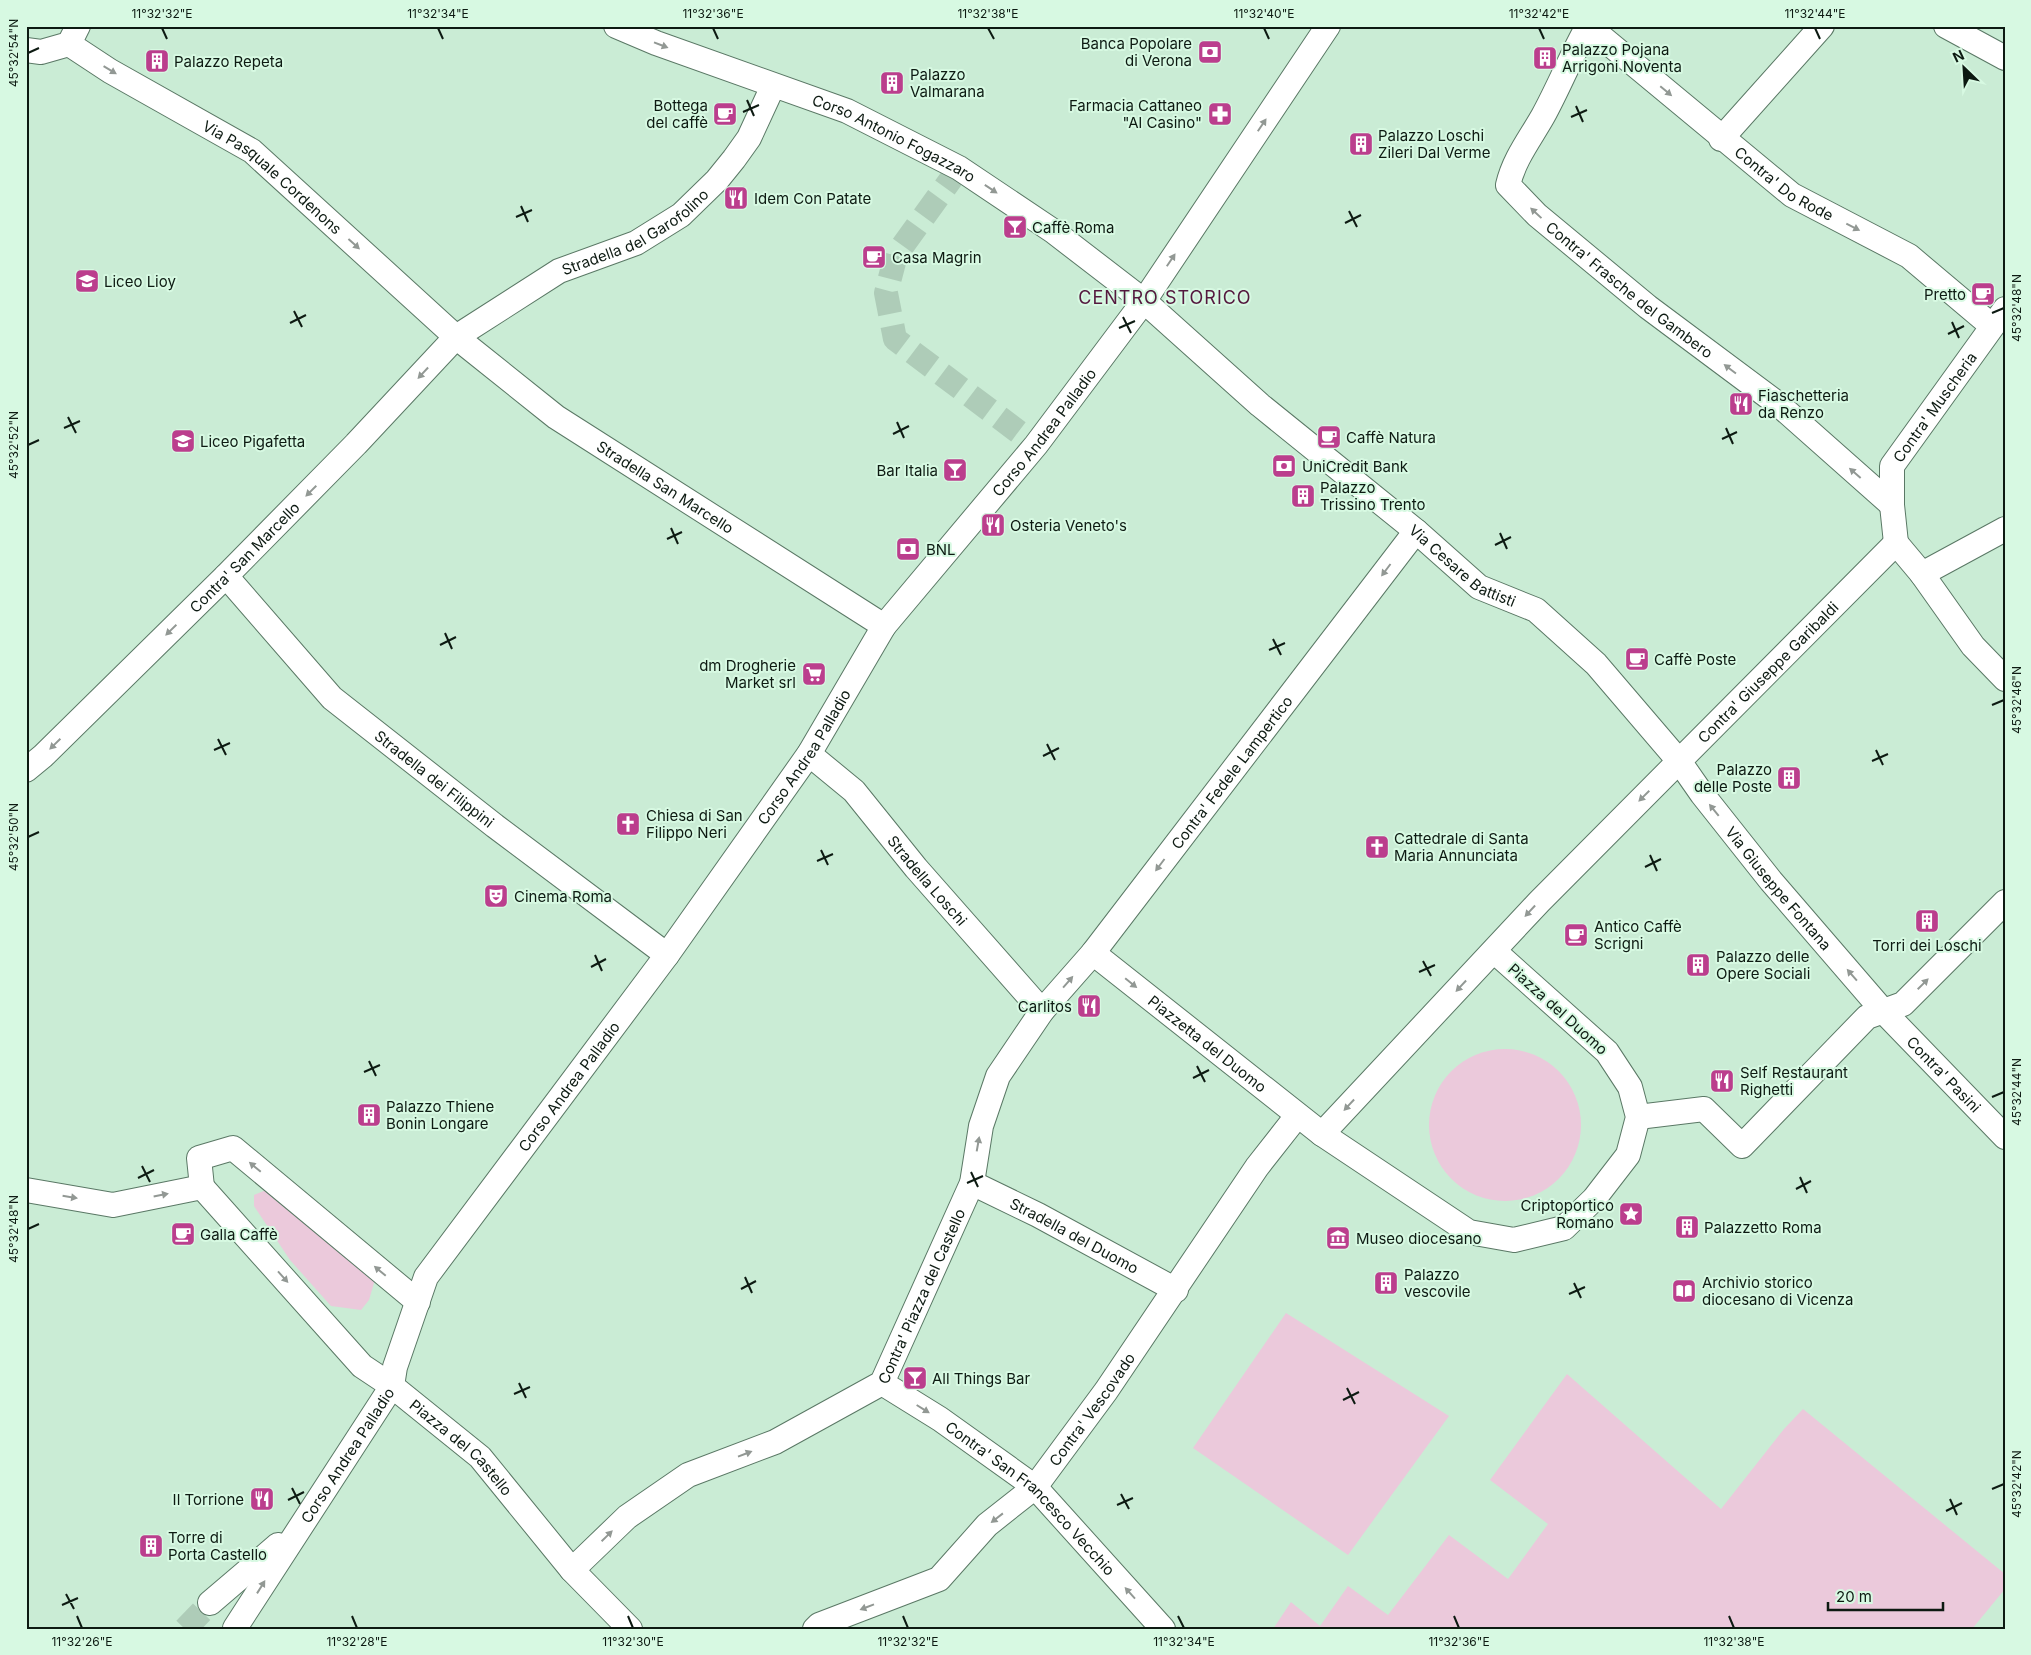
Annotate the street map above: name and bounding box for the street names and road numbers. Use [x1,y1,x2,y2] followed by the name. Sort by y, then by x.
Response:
[810,90,979,186] street label: Corso Antonio Fogazzaro
[199,116,346,238] street label: Via Pasquale Cordenons
[1731,142,1837,225] street label: Contra' Do Rode
[559,184,712,279] street label: Stradella del Garofolino
[1542,217,1717,362] street label: Contra' Frasche del Gambero
[1889,348,1981,466] street label: Contra' Muscheria
[988,364,1100,500] street label: Corso Andrea Palladio
[593,436,737,537] street label: Stradella San Marcello
[185,498,303,616] street label: Contra' San Marcello
[1406,520,1519,610] street label: Via Cesare Battisti
[1693,597,1842,747] street label: Contra' Giuseppe Garibaldi
[753,686,854,828] street label: Corso Andrea Palladio
[1167,692,1296,853] street label: Contra' Fedele Lampertico
[371,726,498,831] street label: Stradella dei Filippini
[1722,822,1836,954] street label: Via Giuseppe Fontana
[884,831,972,929] street label: Stradella Loschi
[1504,959,1612,1059] street label: Piazza del Duomo
[1145,991,1271,1096] street label: Piazzetta del Duomo
[514,1018,624,1155] street label: Corso Andrea Palladio
[1903,1032,1985,1116] street label: Contra' Pasini
[1007,1193,1142,1277] street label: Stradella del Duomo
[873,1205,969,1387] street label: Contra' Piazza del Castello
[1044,1349,1139,1469] street label: Contra' Vescovado
[296,1384,398,1527] street label: Corso Andrea Palladio
[406,1395,517,1499] street label: Piazza del Castello
[942,1417,1119,1579] street label: Contra' San Francesco Vecchio

